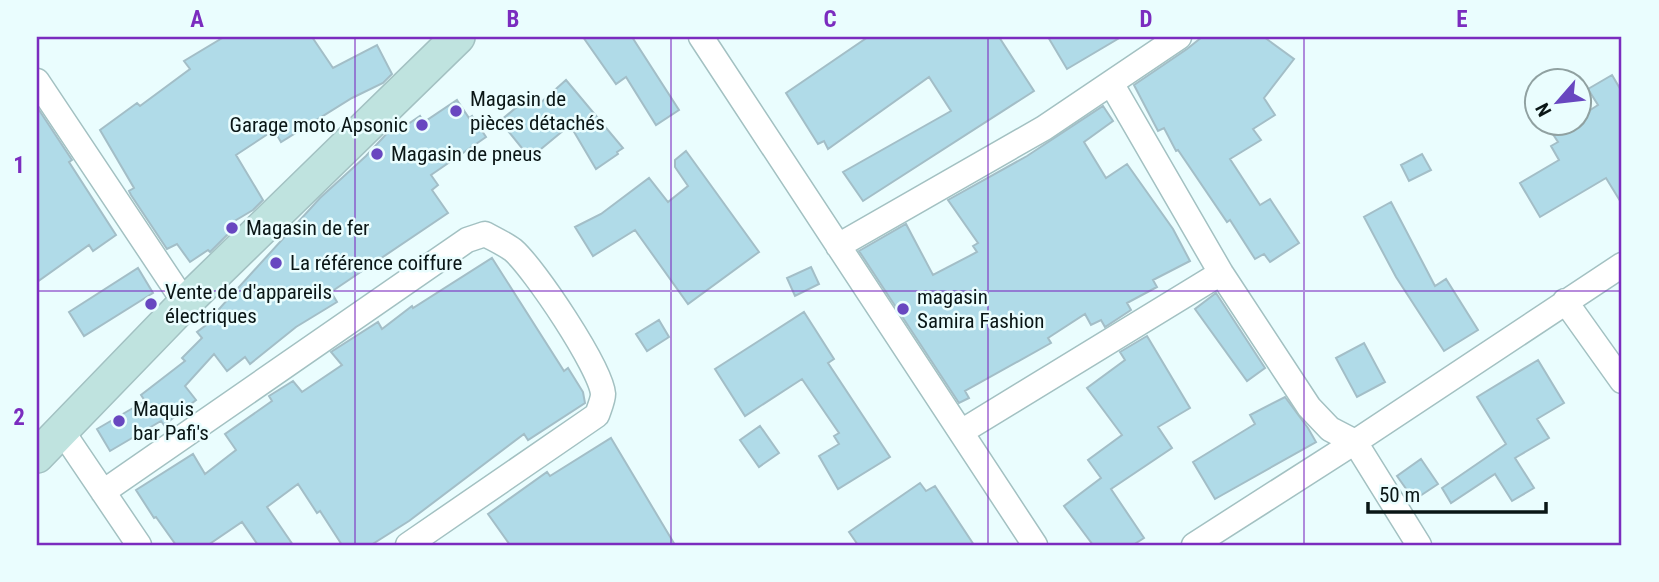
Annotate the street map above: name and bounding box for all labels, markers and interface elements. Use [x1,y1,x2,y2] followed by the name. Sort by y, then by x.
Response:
[190,6,204,33] text: A
[507,6,519,33] text: B
[823,6,837,33] text: C
[1140,6,1153,33] text: D
[1456,6,1468,33] text: E
[1522,66,1592,136] north arrow
[470,87,605,135] place label: Magasin de pièces détachés
[1531,99,1556,120] text: N
[448,103,464,119] marker: Magasin de pièces détachés
[229,113,408,137] place label: Garage moto Apsonic
[414,117,430,133] marker: Garage moto Apsonic
[391,142,542,166] place label: Magasin de pneus
[369,146,385,162] marker: Magasin de pneus
[13,152,25,179] text: 1
[246,216,369,240] place label: Magasin de fer
[224,220,240,236] marker: Magasin de fer
[290,251,462,275] place label: La référence coiffure
[268,255,284,271] marker: La référence coiffure
[165,280,332,328] place label: Vente de d'appareils électriques
[917,285,1045,333] place label: magasin Samira Fashion
[143,296,159,312] marker: Vente de d'appareils électriques
[895,301,911,317] marker: magasin Samira Fashion
[133,397,209,445] place label: Maquis bar Pafi's
[13,404,25,431] text: 2
[111,413,127,429] marker: Maquis bar Pafi's
[1368,470,1547,514] scale bar
[1379,483,1420,507] text: 50 m

